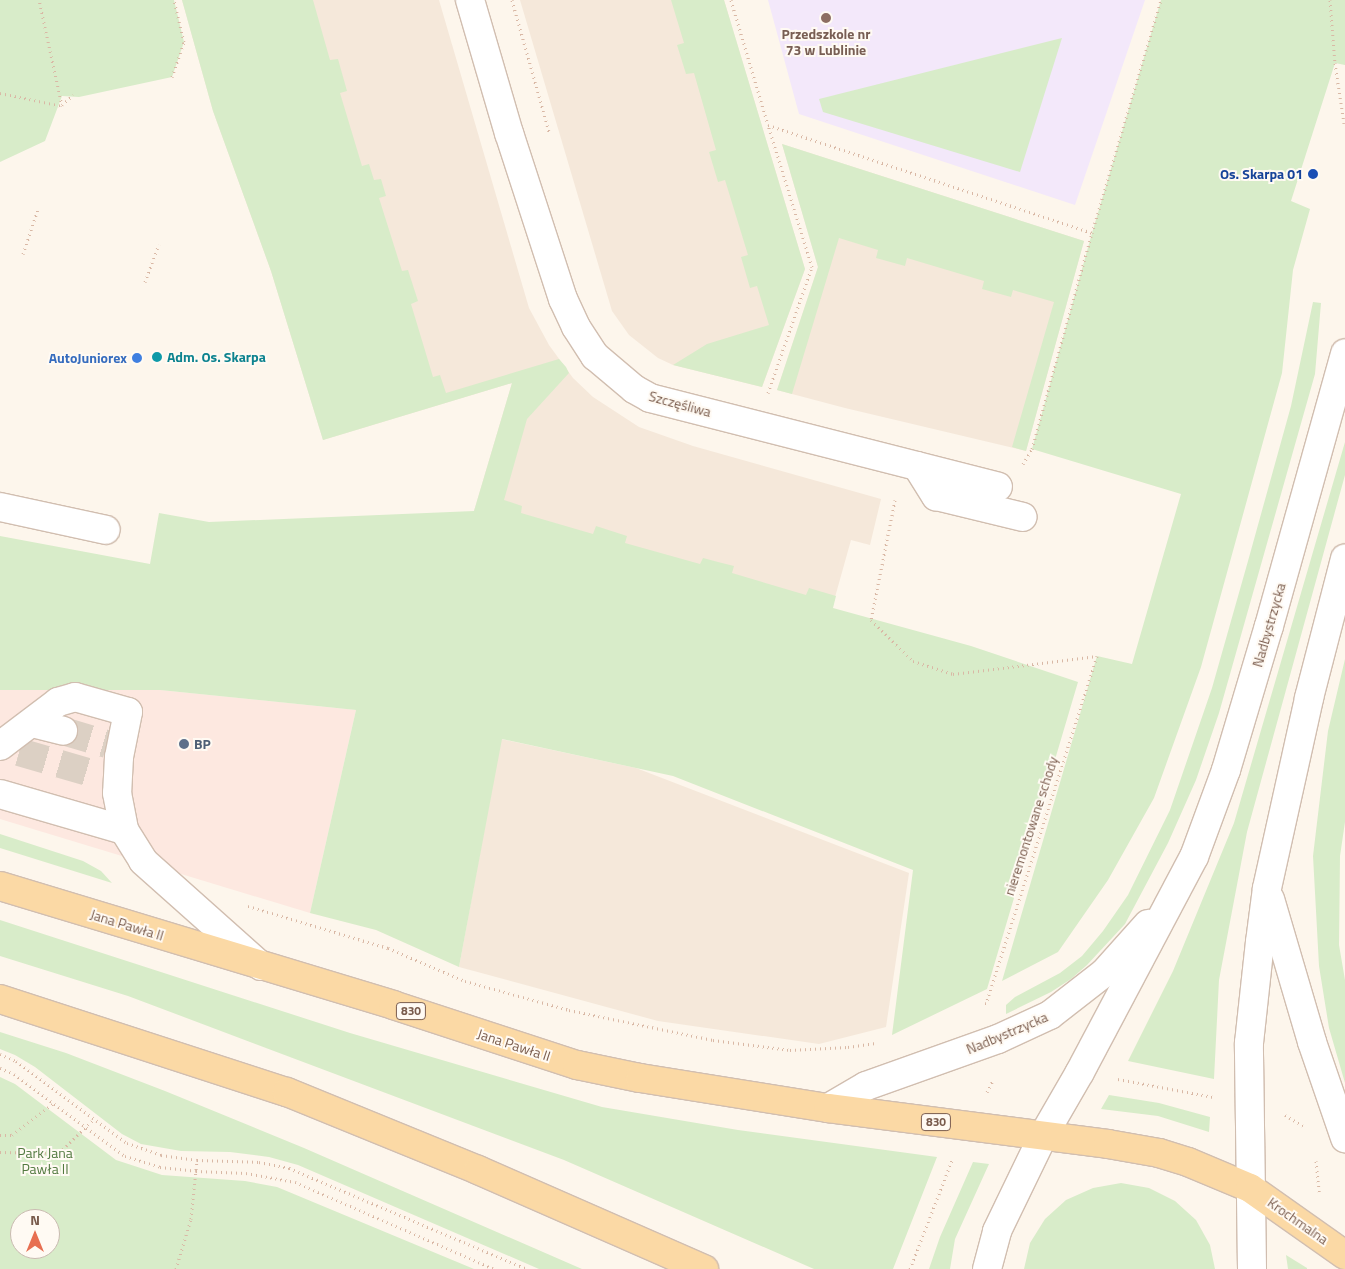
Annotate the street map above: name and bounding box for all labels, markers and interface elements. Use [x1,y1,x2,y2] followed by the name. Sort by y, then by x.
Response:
[820,12,832,24] marker: Przedszkole nr 73 w Lublinie
[781,26,871,58] place label: Przedszkole nr 73 w Lublinie
[1220,166,1303,182] place label: Os. Skarpa 01
[1307,168,1319,180] marker: Os. Skarpa 01
[167,349,266,365] place label: Adm. Os. Skarpa
[49,350,127,366] place label: AutoJuniorex
[151,351,163,363] marker: Adm. Os. Skarpa
[131,352,143,364] marker: AutoJuniorex
[647,388,713,420] street label: Szczęśliwa
[1249,581,1289,669] street label: Nadbystrzycka
[194,736,211,752] place label: BP
[178,738,190,750] marker: BP
[1001,754,1061,898] street label: nieremontowane schody
[88,906,166,944] street label: Jana Pawła II
[395,1001,427,1020] road number: 830
[964,1008,1050,1058] street label: Nadbystrzycka
[475,1025,553,1065] street label: Jana Pawła II
[920,1112,952,1132] road number: 830
[17,1145,73,1178] park label: Park Jana Pawła II
[1264,1194,1332,1248] street label: Krochmalna
[10,1209,60,1259] north arrow
[30,1209,40,1230] text: N

